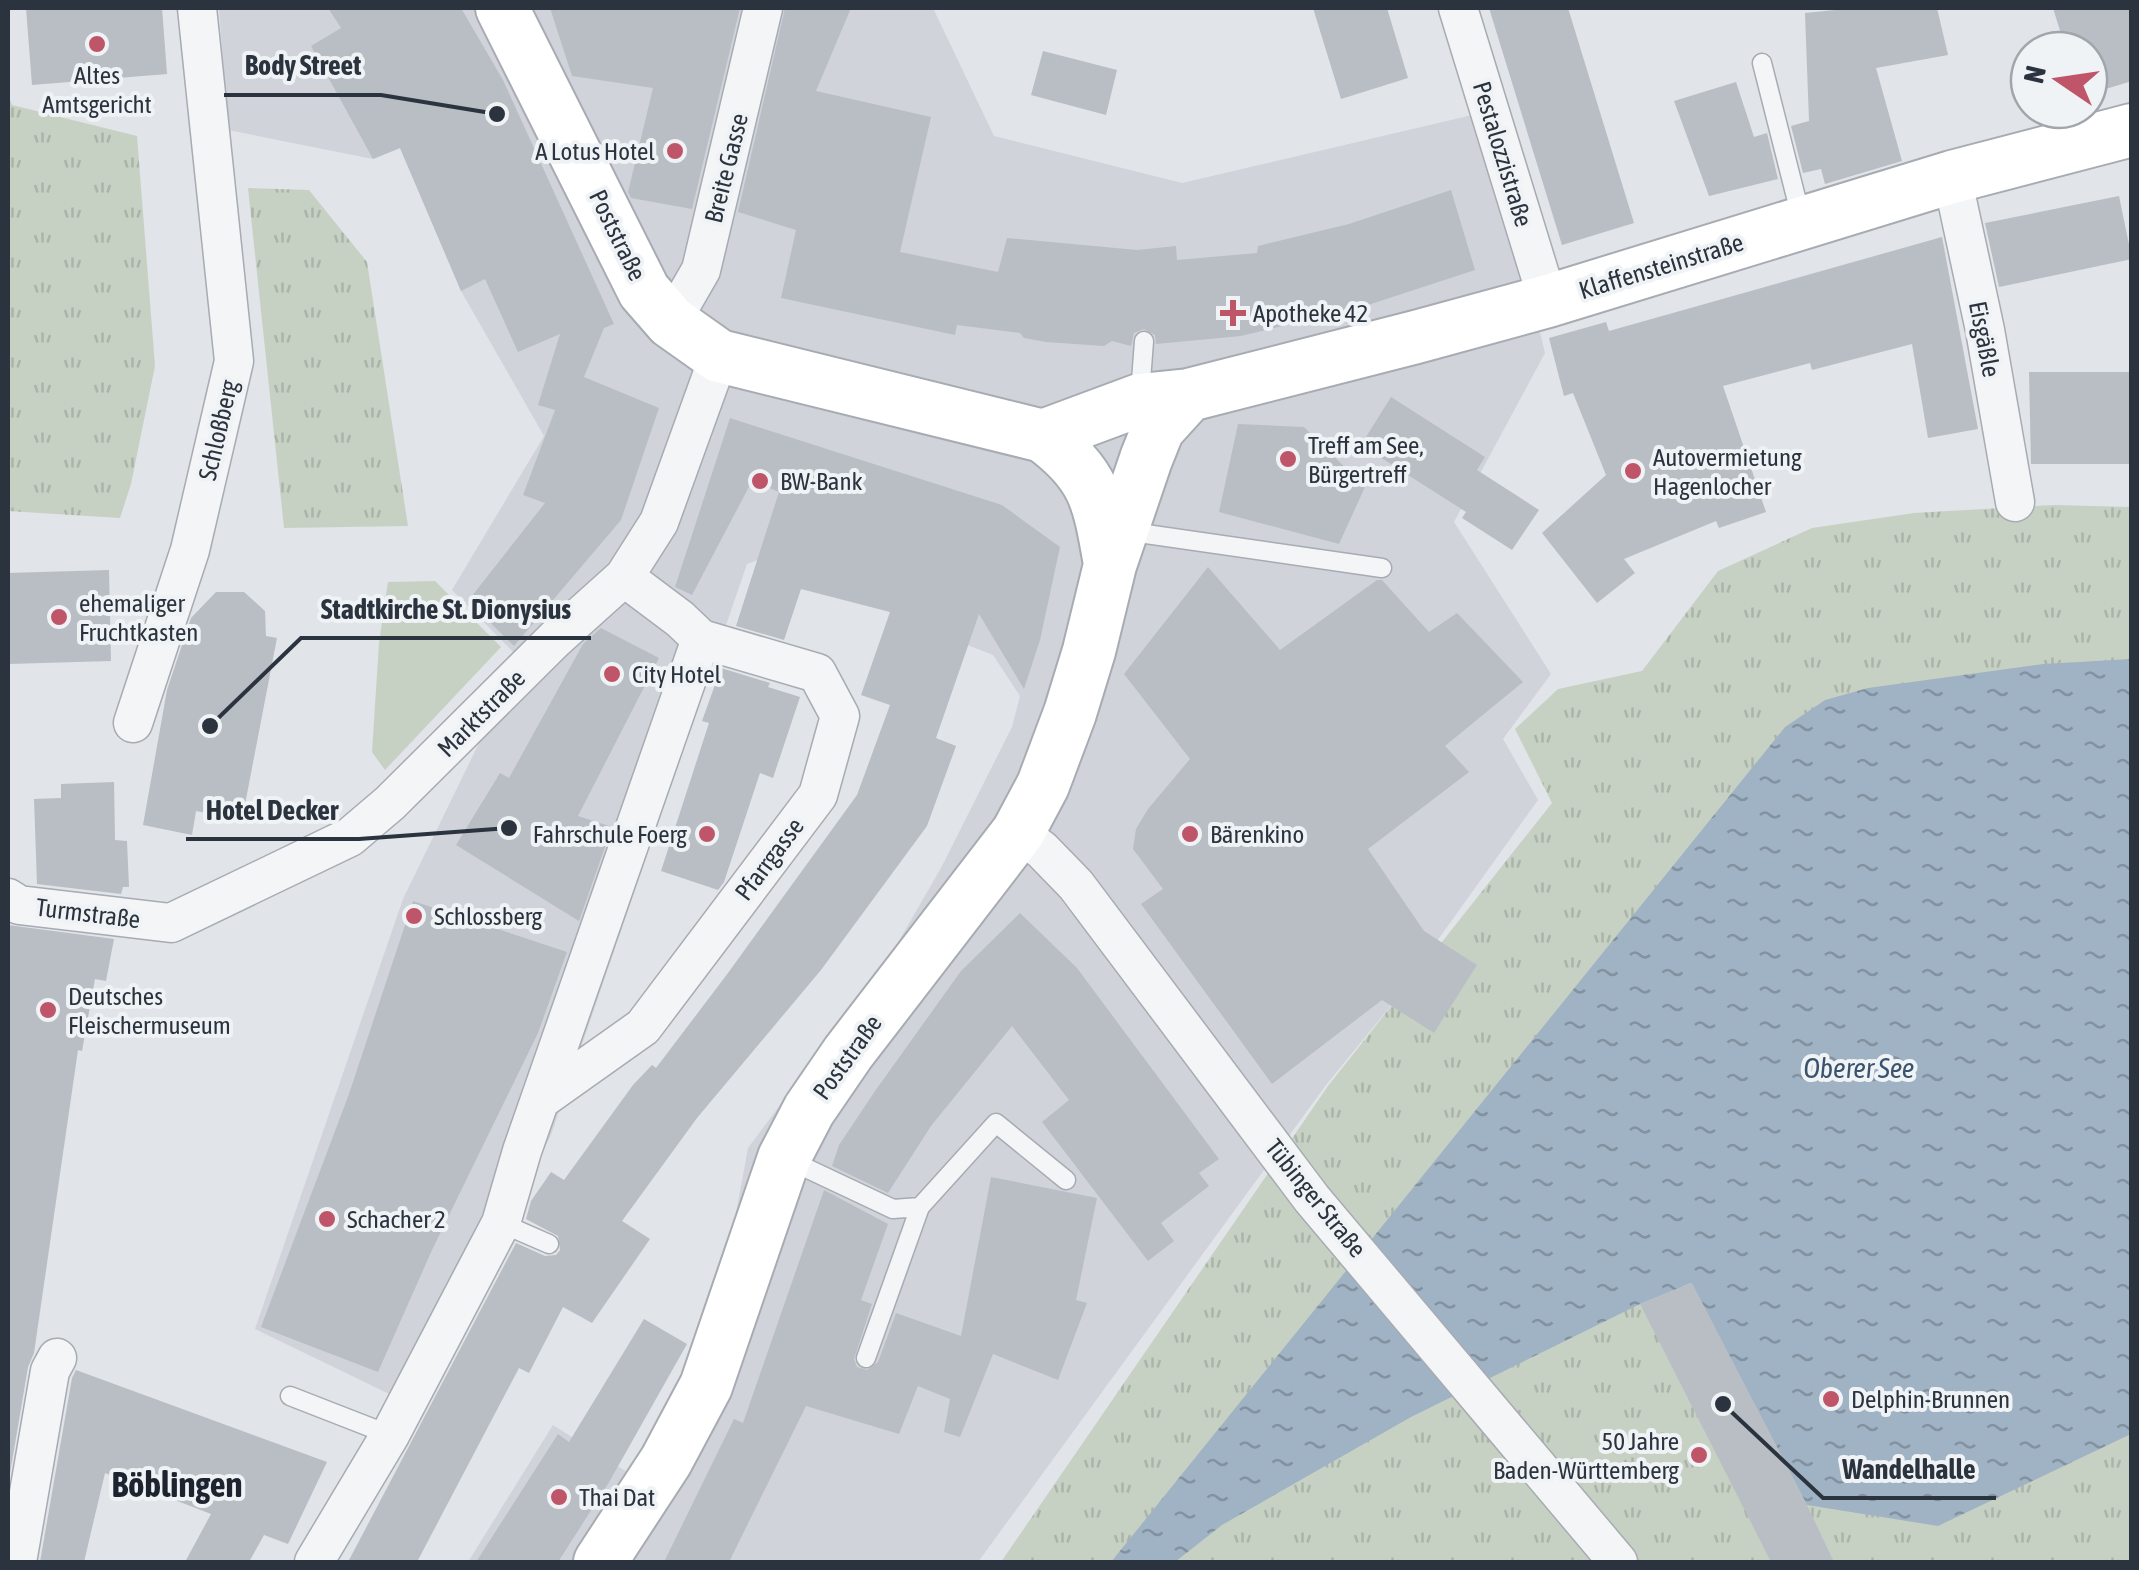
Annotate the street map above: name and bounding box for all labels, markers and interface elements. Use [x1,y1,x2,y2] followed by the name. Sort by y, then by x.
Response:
[2009,30,2109,130] north arrow
[86,33,108,55] marker: Altes Amtsgericht
[224,37,381,95] callout: Body Street
[245,49,361,81] text: Body Street
[42,61,152,118] place label: Altes Amtsgericht
[2017,63,2052,86] text: N
[1468,78,1538,230] street label: Pestalozzistraße
[699,110,753,226] street label: Breite Gasse
[535,137,655,165] place label: A Lotus Hotel
[664,140,686,162] marker: A Lotus Hotel
[584,185,652,285] street label: Poststraße
[1576,228,1746,304] street label: Klaffensteinstraße
[1253,299,1368,327] place label: Apotheke 42
[1964,299,2006,379] street label: Eisgäßle
[1222,302,1244,324] marker: Apotheke 42
[193,377,243,483] street label: Schloßberg
[1308,431,1424,488] place label: Treff am See, Bürgertreff
[1653,443,1802,500] place label: Autovermietung Hagenlocher
[1277,448,1299,470] marker: Treff am See, Bürgertreff
[1622,460,1644,482] marker: Autovermietung Hagenlocher
[780,467,863,495] place label: BW-Bank
[749,470,771,492] marker: BW-Bank
[301,580,591,638] callout: Stadtkirche St. Dionysius
[79,589,198,646] place label: ehemaliger Fruchtkasten
[321,593,571,625] text: Stadtkirche St. Dionysius
[48,606,70,628] marker: ehemaliger Fruchtkasten
[632,660,722,688] place label: City Hotel
[601,663,623,685] marker: City Hotel
[432,664,530,762] street label: Marktstraße
[186,781,359,839] callout: Hotel Decker
[206,794,339,826] text: Hotel Decker
[729,812,809,906] street label: Pfarrgasse
[533,820,687,848] place label: Fahrschule Foerg
[1210,820,1304,848] place label: Bärenkino
[696,823,718,845] marker: Fahrschule Foerg
[1179,823,1201,845] marker: Bärenkino
[34,893,142,933] street label: Turmstraße
[434,902,542,930] place label: Schlossberg
[403,905,425,927] marker: Schlossberg
[68,982,231,1039] place label: Deutsches Fleischermuseum
[37,999,59,1021] marker: Deutsches Fleischermuseum
[807,1009,887,1105] street label: Poststraße
[1803,1052,1915,1084] water label: Oberer See
[1260,1134,1372,1262] street label: Tübinger Straße
[347,1205,446,1233] place label: Schacher 2
[316,1208,338,1230] marker: Schacher 2
[1851,1385,2010,1413] place label: Delphin-Brunnen
[1820,1388,1842,1410] marker: Delphin-Brunnen
[1493,1427,1679,1484] place label: 50 Jahre Baden-Württemberg
[1823,1440,1996,1498] callout: Wandelhalle
[1688,1444,1710,1466] marker: 50 Jahre Baden-Württemberg
[1841,1453,1976,1485] text: Wandelhalle
[111,1464,243,1504] district label: Böblingen
[579,1483,655,1511] place label: Thai Dat
[548,1486,570,1508] marker: Thai Dat

